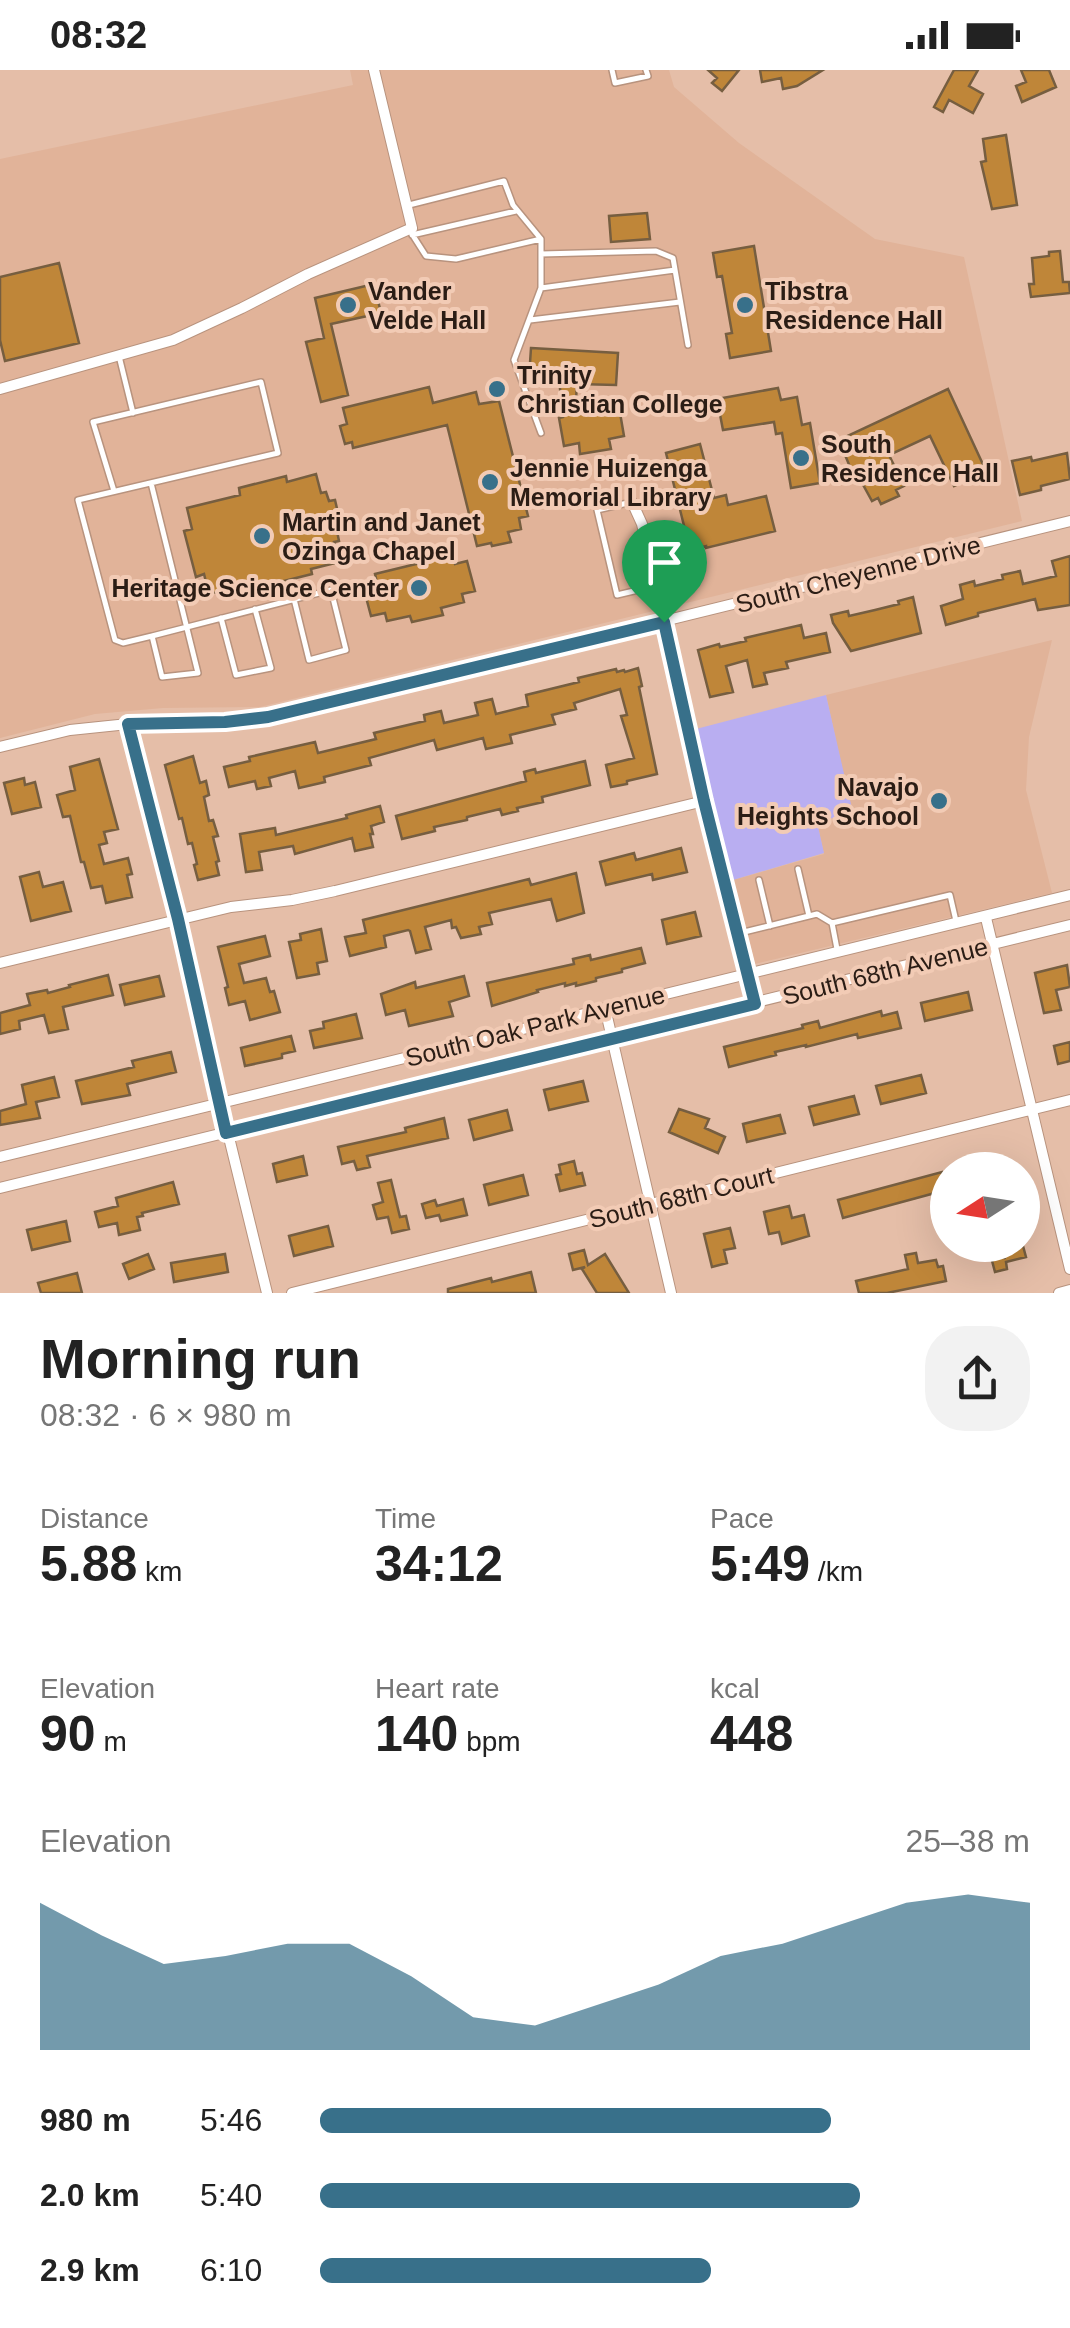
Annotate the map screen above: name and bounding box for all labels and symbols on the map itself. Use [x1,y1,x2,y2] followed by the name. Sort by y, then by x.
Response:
[368,277,486,334] place label: Vander Velde Hall
[765,277,943,334] place label: Tibstra Residence Hall
[337,294,359,316] marker: Vander Velde Hall
[734,294,756,316] marker: Tibstra Residence Hall
[517,361,723,418] place label: Trinity Christian College
[486,378,508,400] marker: Trinity Christian College
[821,430,999,487] place label: South Residence Hall
[790,447,812,469] marker: South Residence Hall
[510,454,712,511] place label: Jennie Huizenga Memorial Library
[479,471,501,493] marker: Jennie Huizenga Memorial Library
[282,508,481,565] place label: Martin and Janet Ozinga Chapel
[622,520,707,623] pin
[251,525,273,547] marker: Martin and Janet Ozinga Chapel
[733,530,983,618] street label: South Cheyenne Drive
[111,574,399,602] place label: Heritage Science Center
[408,577,430,599] marker: Heritage Science Center
[737,773,919,830] place label: Navajo Heights School
[928,790,950,812] marker: Navajo Heights School
[779,932,991,1010] street label: South 68th Avenue
[402,980,668,1072] street label: South Oak Park Avenue
[930,1152,1040,1262] north arrow
[586,1161,776,1233] street label: South 68th Court

